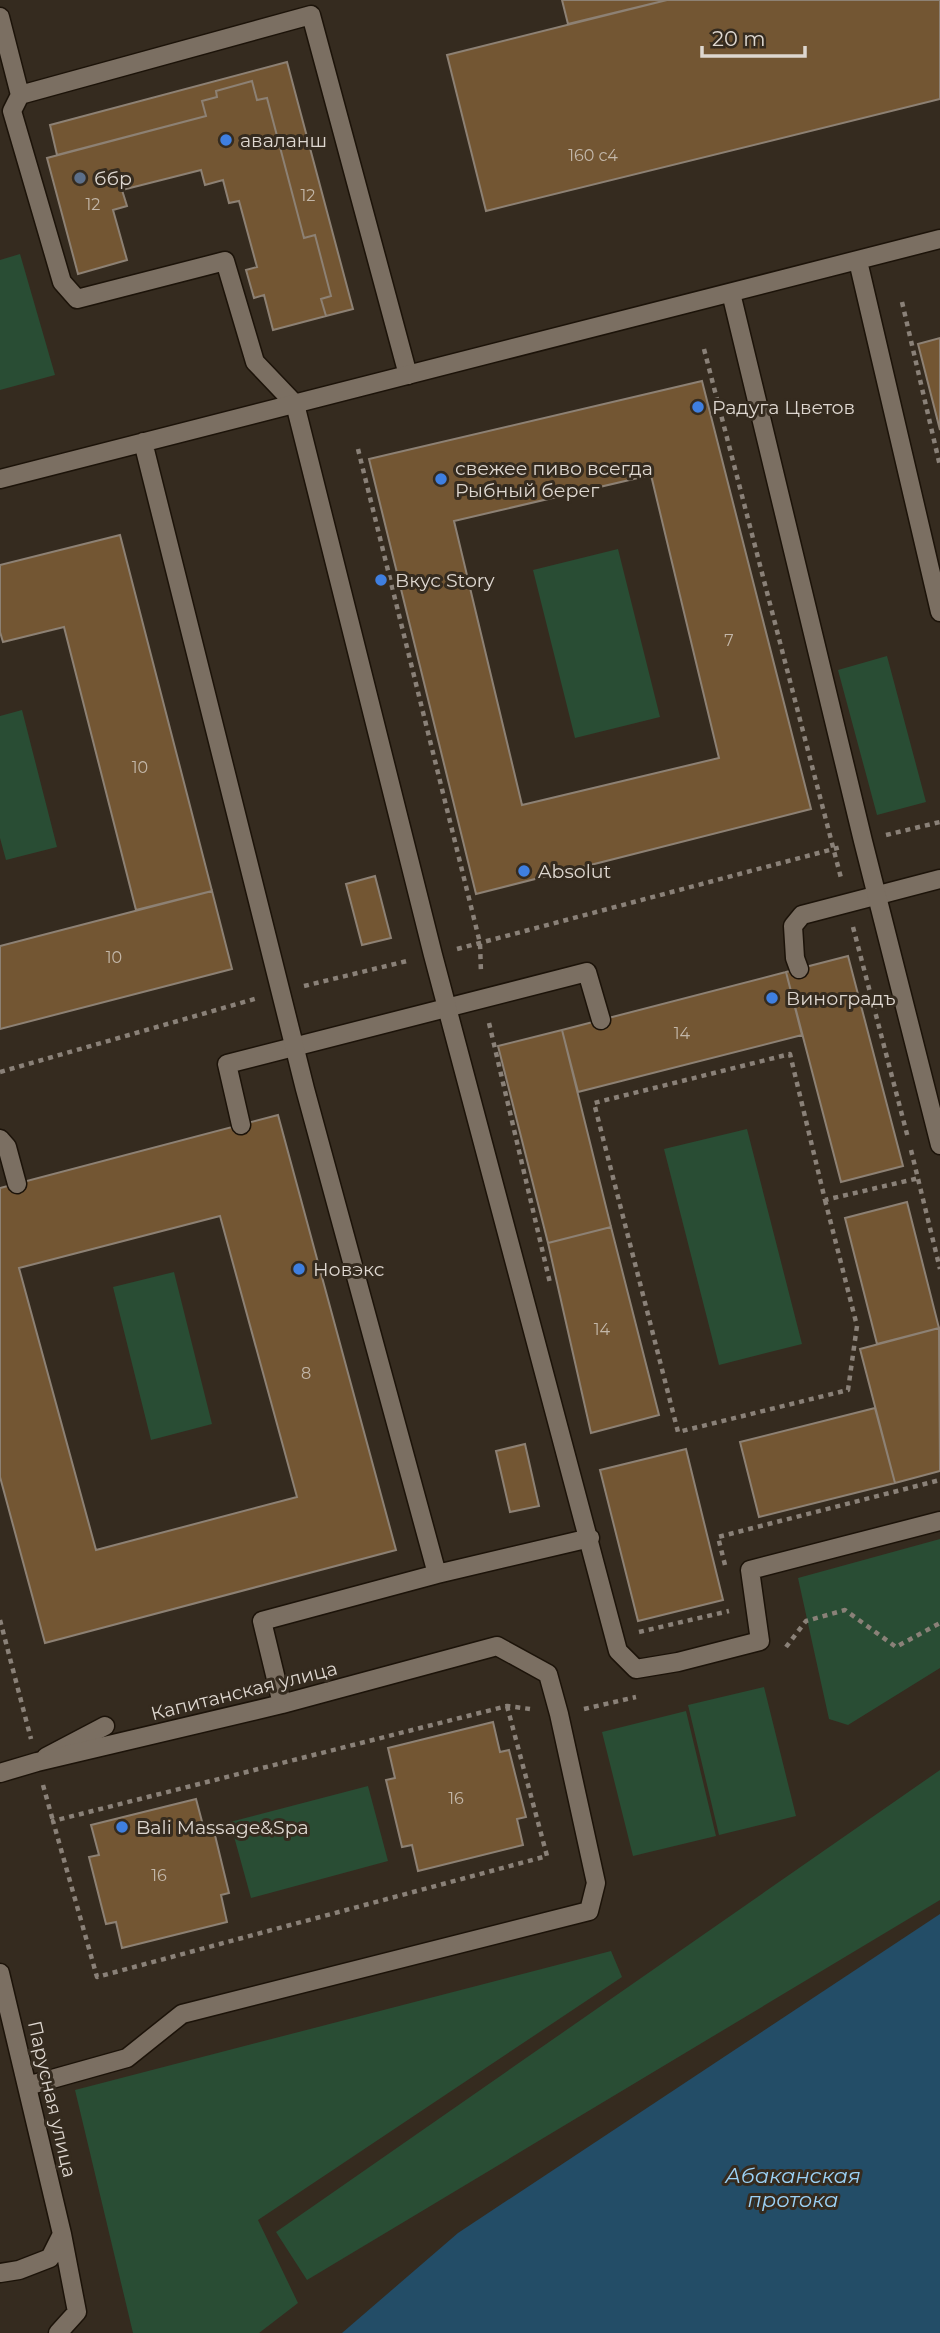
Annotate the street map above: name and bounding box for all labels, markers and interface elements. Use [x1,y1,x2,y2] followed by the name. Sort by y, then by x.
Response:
[702,14,805,58] scale bar
[712,26,766,51] text: 20 m
[240,129,327,152] place label: аваланш
[218,132,234,148] marker: аваланш
[568,146,618,165] house number: 160 с4
[94,167,132,190] place label: ббр
[72,170,88,186] marker: ббр
[301,186,315,205] house number: 12
[86,195,100,214] house number: 12
[712,396,855,419] place label: Радуга Цветов
[690,399,706,415] marker: Радуга Цветов
[455,457,653,502] place label: свежее пиво всегда Рыбный берег
[433,471,449,487] marker: свежее пиво всегда Рыбный берег
[395,569,495,592] place label: Вкус Story
[373,572,389,588] marker: Вкус Story
[724,631,734,650] house number: 7
[132,758,148,777] house number: 10
[538,860,612,883] place label: Absolut
[516,863,532,879] marker: Absolut
[106,948,122,967] house number: 10
[786,987,896,1010] place label: Виноградъ
[764,990,780,1006] marker: Виноградъ
[674,1024,691,1043] house number: 14
[313,1258,385,1281] place label: Новэкс
[291,1261,307,1277] marker: Новэкс
[594,1320,611,1339] house number: 14
[301,1364,311,1383] house number: 8
[148,1657,340,1725] street label: Капитанская улица
[448,1789,464,1808] house number: 16
[136,1816,309,1839] place label: Bali Massage&Spa
[114,1819,130,1835] marker: Bali Massage&Spa
[151,1866,167,1885] house number: 16
[23,2018,81,2180] street label: Парусная улица
[724,2163,861,2212] water label: Абаканская протока

